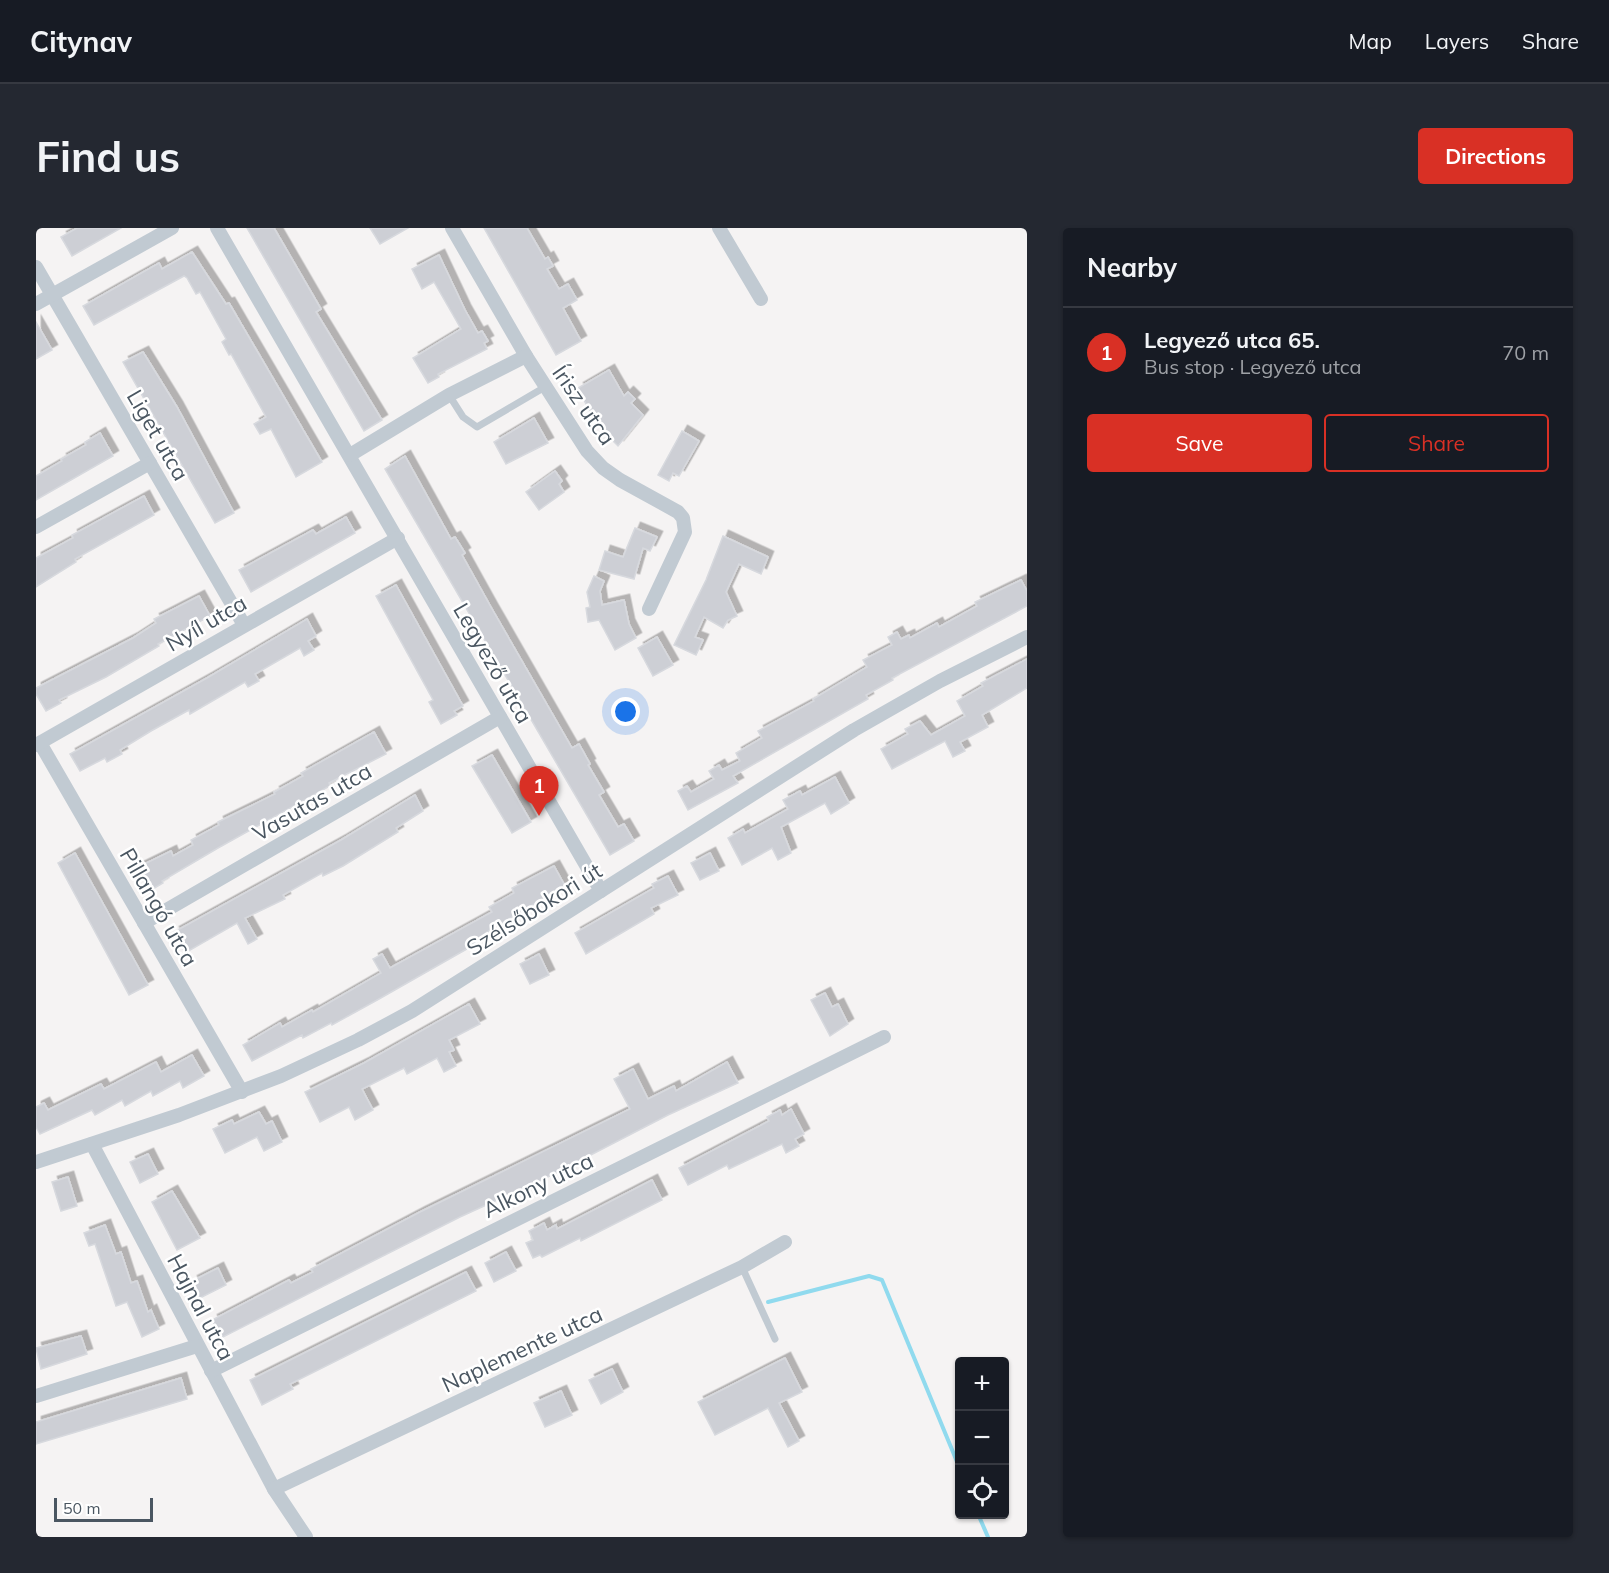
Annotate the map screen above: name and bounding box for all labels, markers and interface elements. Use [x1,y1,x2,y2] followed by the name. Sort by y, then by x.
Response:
[30,24,132,59] text: Citynav
[1349,28,1392,54] text: Map
[1425,28,1489,54] text: Layers
[1522,28,1579,54] text: Share
[1418,128,1573,184] button: Directions
[36,130,180,183] text: Find us
[1087,251,1177,284] text: Nearby
[1144,326,1320,354] text: Legyező utca 65.
[1101,340,1113,365] text: 1
[1502,340,1549,365] text: 70 m
[1144,354,1362,379] text: Bus stop · Legyező utca
[546,360,622,450] street label: Írisz utca
[121,385,195,485] street label: Liget utca
[1087,414,1312,472] button: Save
[1324,414,1549,472] button: Share
[161,589,251,657] street label: Nyíl utca
[447,598,539,728] street label: Legyező utca
[611,697,640,726] your location
[248,757,376,847] street label: Vasutas utca
[520,766,558,816] pin: 1
[114,843,204,971] street label: Pillangó utca
[461,856,607,962] street label: Szélsőbokori út
[478,1146,598,1224] street label: Alkony utca
[161,1249,241,1365] street label: Hajnal utca
[437,1300,607,1398] street label: Naplemente utca
[955,1357,1009,1519] map controls
[955,1357,1009,1411] button: +
[955,1411,1009,1465] button: −
[955,1465,1009,1519] button: locate
[54,1495,153,1522] scale bar
[63,1498,100,1518] text: 50 m

